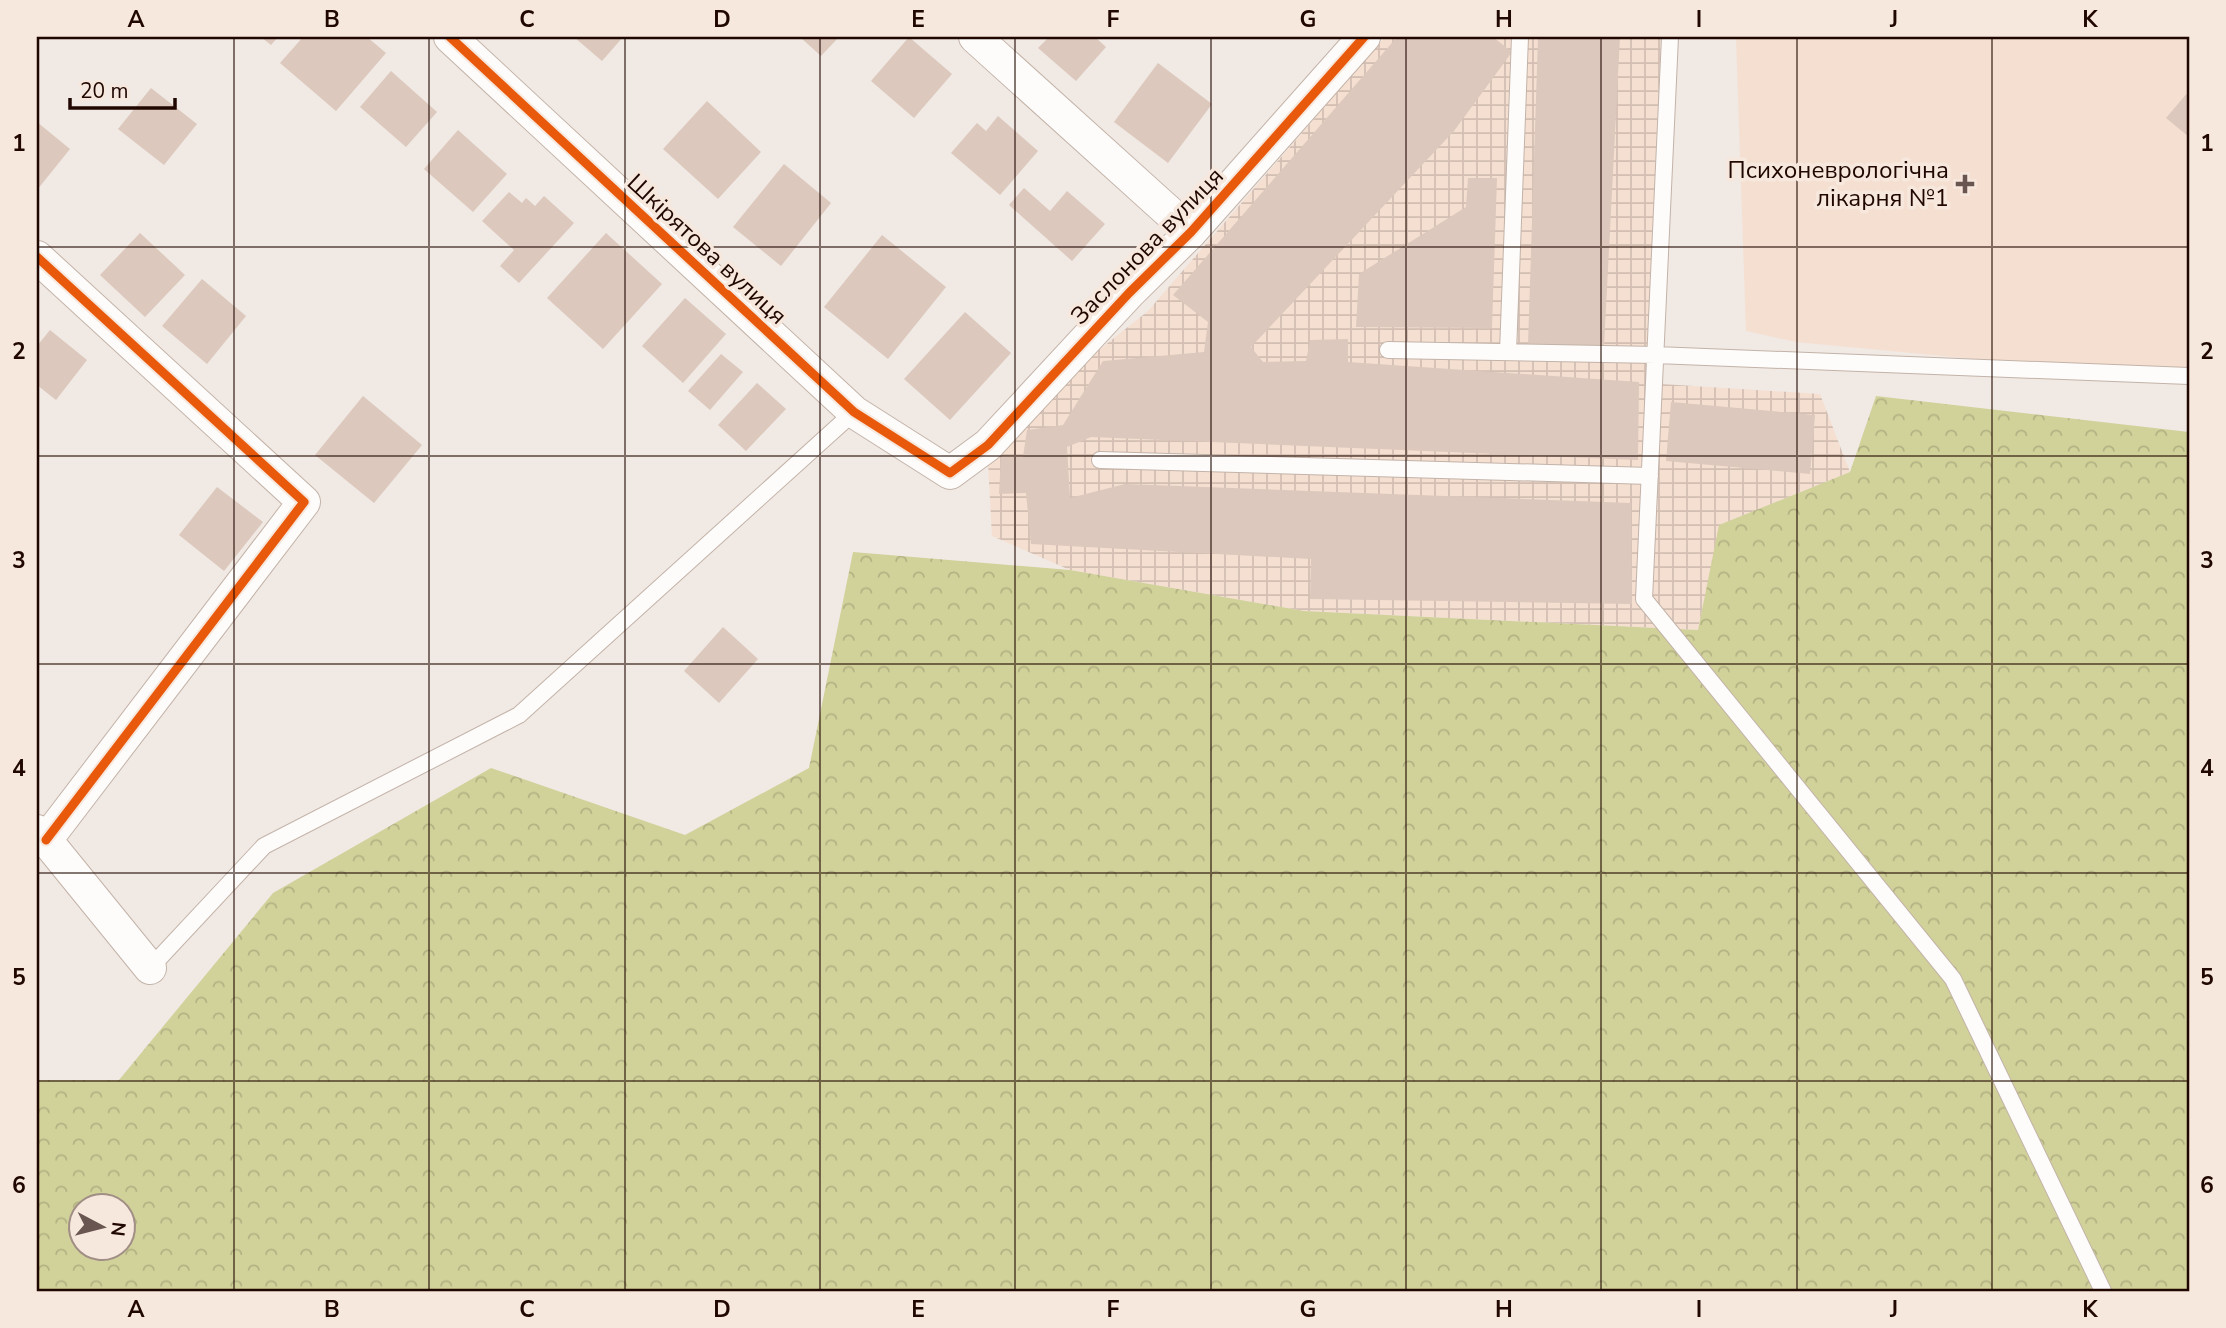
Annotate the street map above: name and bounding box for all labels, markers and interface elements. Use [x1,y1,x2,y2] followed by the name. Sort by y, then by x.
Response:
[127,4,145,35] text: A
[324,4,340,35] text: B
[519,4,535,35] text: C
[713,4,731,35] text: D
[911,4,925,35] text: E
[1107,4,1120,35] text: F
[1300,4,1316,35] text: G
[1495,4,1513,35] text: H
[1696,4,1702,35] text: I
[1889,4,1898,35] text: J
[2082,4,2098,35] text: K
[70,66,175,110] scale bar
[80,77,129,105] text: 20 m
[12,128,26,159] text: 1
[2200,128,2214,159] text: 1
[1728,154,1949,214] place label: Психоневрологічна лікарня №1
[1064,160,1230,332] street label: Заслонова вулиця
[620,167,794,331] street label: Шкірятова вулиця
[1955,174,1975,194] marker: Психоневрологічна лікарня №1
[12,336,26,367] text: 2
[2200,336,2214,367] text: 2
[12,545,26,576] text: 3
[2200,545,2214,576] text: 3
[12,753,26,784] text: 4
[2200,753,2214,784] text: 4
[12,962,26,993] text: 5
[2200,962,2214,993] text: 5
[12,1170,26,1201] text: 6
[2200,1170,2214,1201] text: 6
[66,1192,136,1262] north arrow
[104,1220,132,1238] text: N
[127,1294,145,1325] text: A
[324,1294,340,1325] text: B
[519,1294,535,1325] text: C
[713,1294,731,1325] text: D
[911,1294,925,1325] text: E
[1107,1294,1120,1325] text: F
[1300,1294,1316,1325] text: G
[1495,1294,1513,1325] text: H
[1696,1294,1702,1325] text: I
[1889,1294,1898,1325] text: J
[2082,1294,2098,1325] text: K

